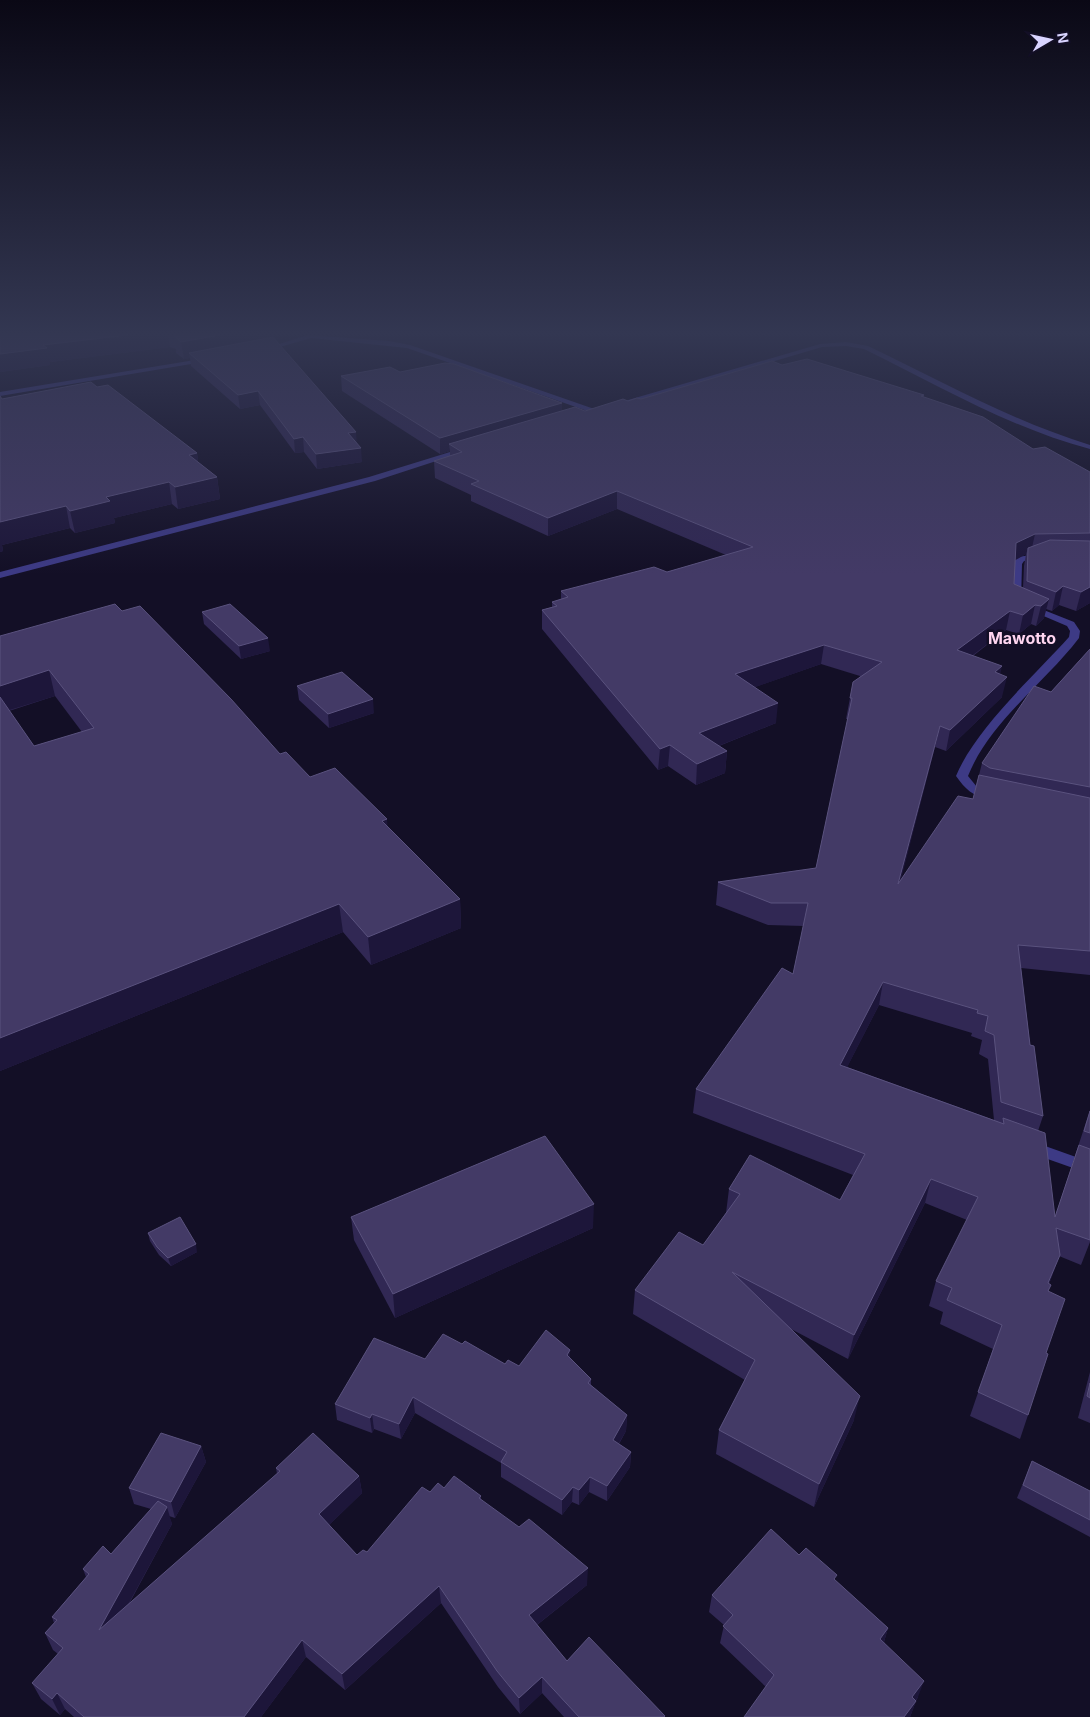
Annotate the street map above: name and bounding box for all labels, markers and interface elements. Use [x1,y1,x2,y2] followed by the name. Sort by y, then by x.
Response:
[1025,15,1075,65] north arrow
[1054,31,1073,44] text: N
[988,628,1056,648] district label: Mawotto

